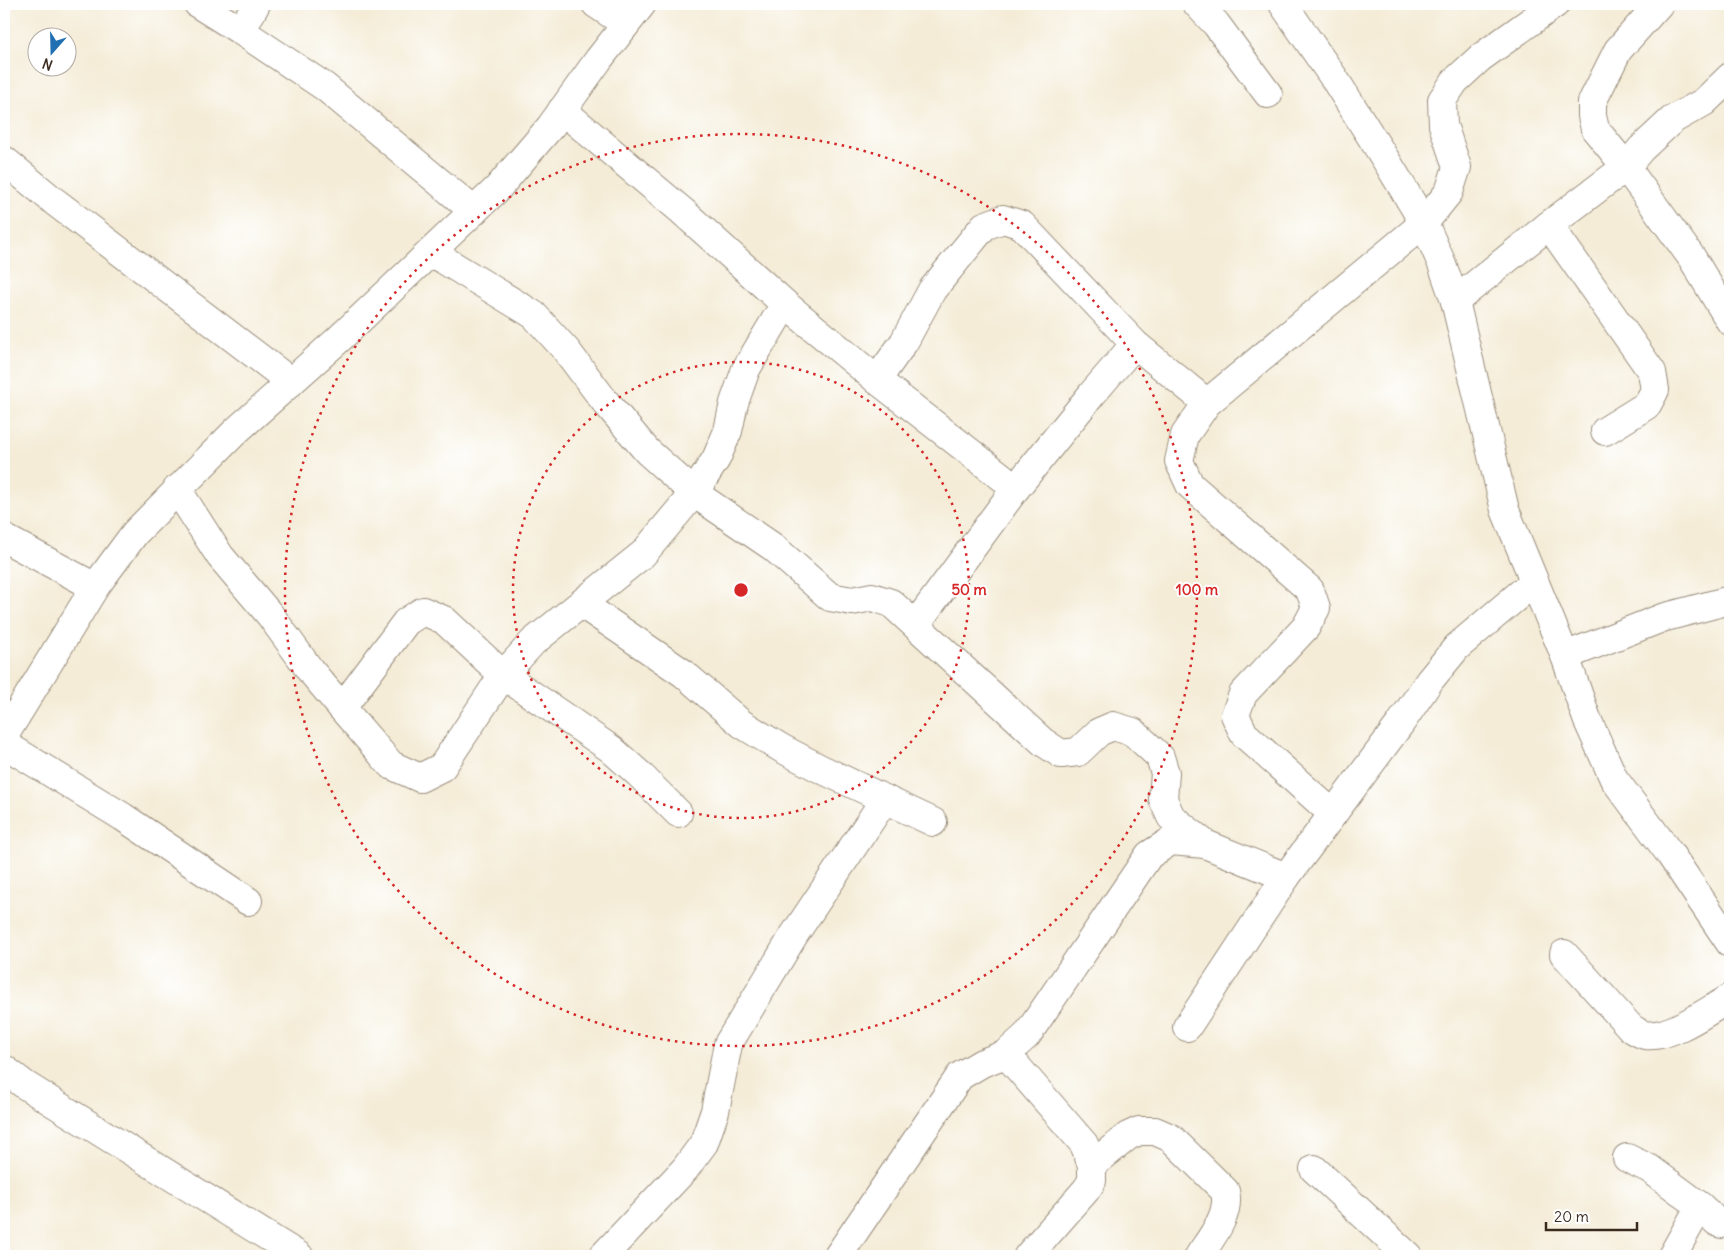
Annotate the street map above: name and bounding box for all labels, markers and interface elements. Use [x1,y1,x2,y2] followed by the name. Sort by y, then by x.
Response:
[28,28,78,78] north arrow
[40,54,55,74] text: N
[951,580,987,599] text: 50 m
[1176,580,1218,599] text: 100 m
[732,581,750,599] centre of rings
[1546,1200,1638,1232] scale bar
[1554,1207,1589,1226] text: 20 m

